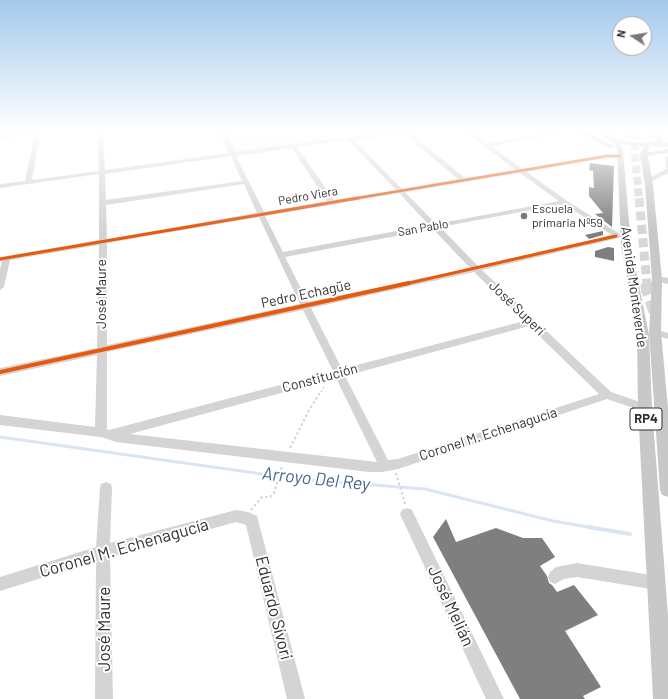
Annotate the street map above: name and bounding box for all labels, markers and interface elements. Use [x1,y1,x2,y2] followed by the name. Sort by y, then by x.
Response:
[612,16,652,56] north arrow
[614,29,628,39] text: N
[277,184,339,208] street label: Pedro Viera
[532,202,603,230] place label: Escuela primaria Nº59
[519,211,529,221] marker: Escuela primaria Nº59
[397,216,449,240] street label: San Pablo
[617,225,651,349] street label: Avenida Monteverde
[93,259,109,329] street label: José Maure
[259,276,353,312] street label: Pedro Echagüe
[485,277,549,339] street label: José Superí
[280,360,360,396] street label: Constitución
[417,404,559,464] street label: Coronel M. Echenagucía
[630,408,662,430] road number: RP4
[261,463,371,495] water label: Arroyo Del Rey
[37,514,211,582] street label: Coronel M. Echenagucía
[251,554,297,662] street label: Eduardo Sívori
[423,562,479,650] street label: José Melián
[94,587,114,671] street label: José Maure

